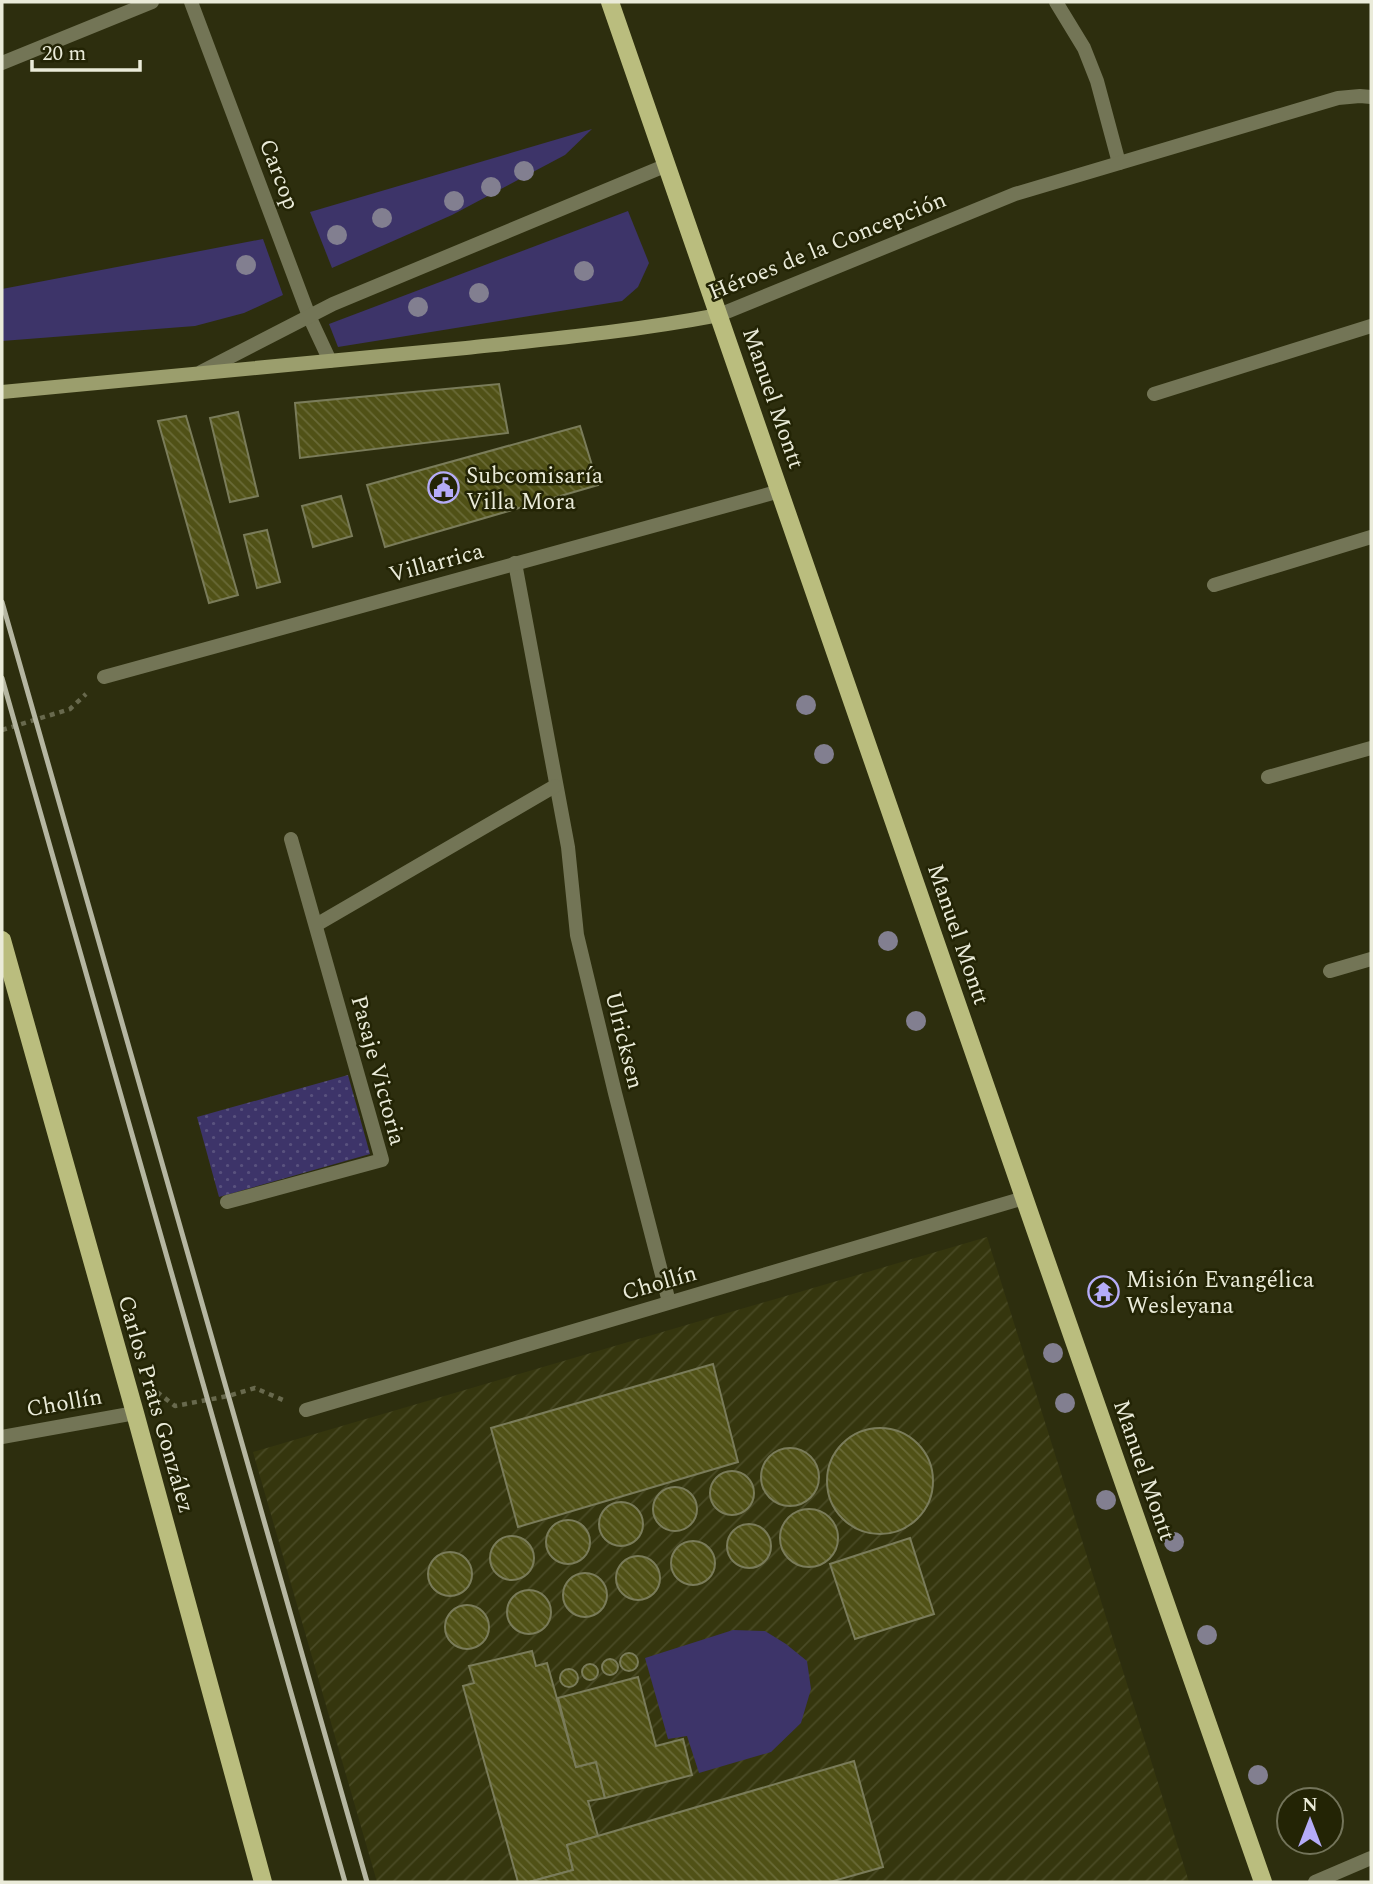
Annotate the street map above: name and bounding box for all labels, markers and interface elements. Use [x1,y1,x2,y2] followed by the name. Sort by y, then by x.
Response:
[32,28,140,72] scale bar
[42,38,86,70] text: 20 m
[249,134,308,215] street label: Carcop
[703,183,952,310] street label: Héroes de la Concepción
[732,323,813,474] street label: Manuel Montt
[466,459,603,520] place label: Subcomisaría Villa Mora
[426,471,460,505] public building icon: Subcomisaría Villa Mora
[385,534,488,593] street label: Villarrica
[917,859,998,1010] street label: Manuel Montt
[595,988,653,1093] street label: Ulricksen
[341,991,414,1149] street label: Pasaje Victoria
[618,1256,701,1311] street label: Chollín
[1126,1263,1314,1324] place label: Misión Evangélica Wesleyana
[1086,1275,1120,1309] temple icon: Misión Evangélica Wesleyana
[108,1291,203,1518] street label: Carlos Prats González
[23,1380,105,1427] street label: Chollín
[1103,1395,1184,1546] street label: Manuel Montt
[1275,1786,1345,1856] north arrow
[1302,1791,1318,1820] text: N

